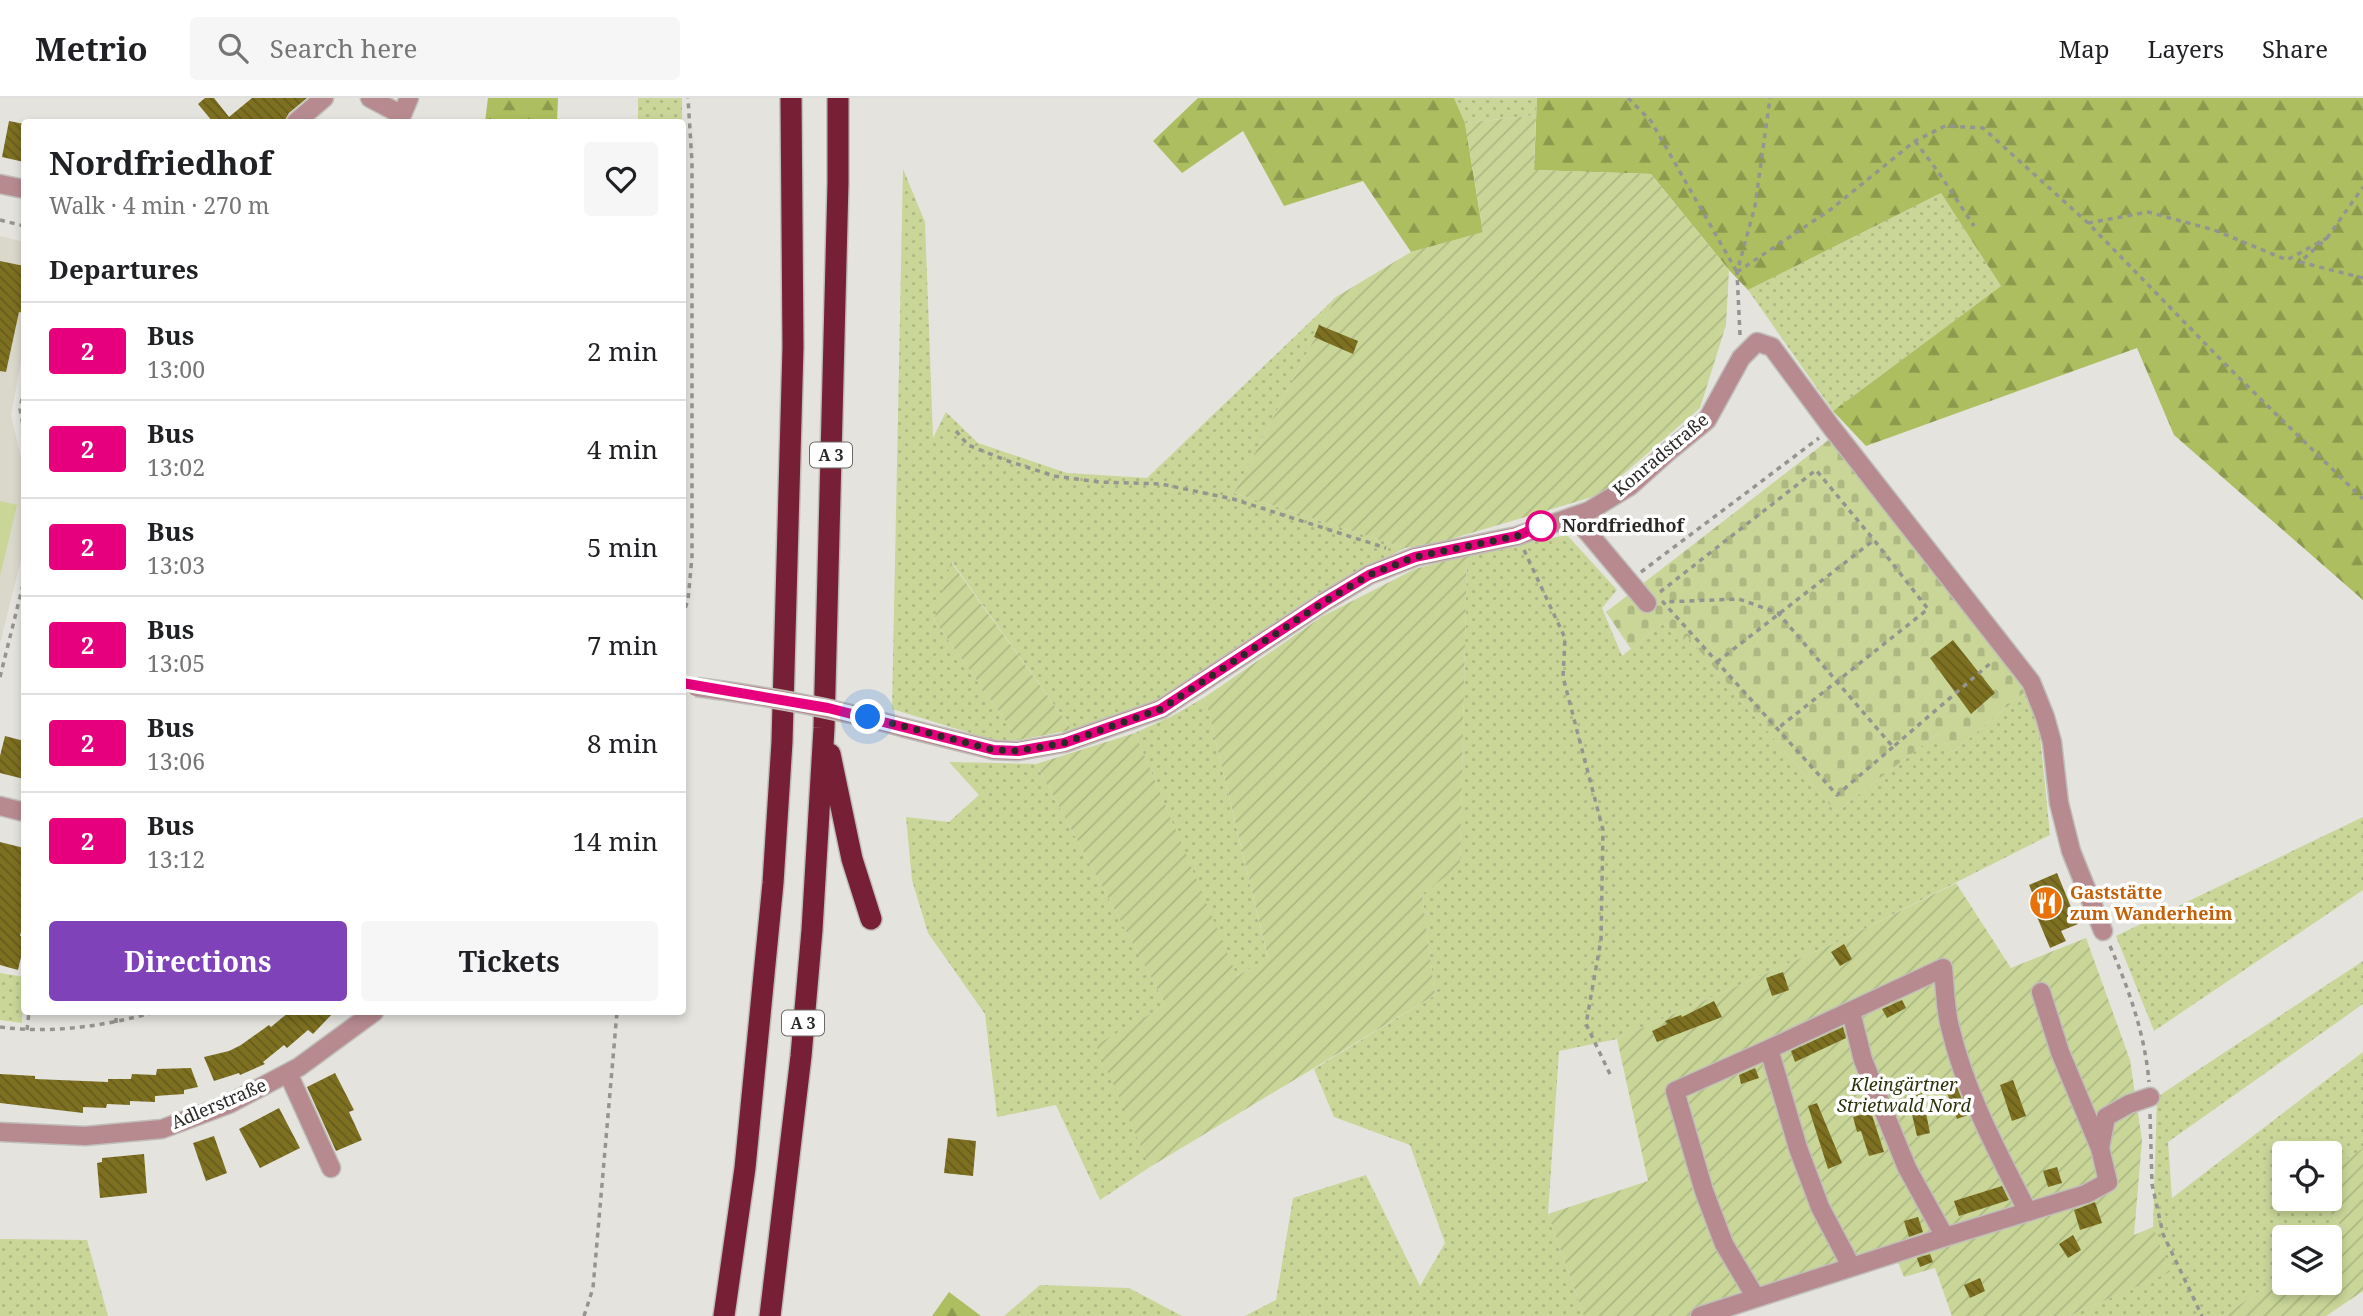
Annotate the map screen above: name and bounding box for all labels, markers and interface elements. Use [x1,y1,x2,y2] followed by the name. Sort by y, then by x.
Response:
[190,17,680,80] search box
[35,26,148,71] text: Metrio
[214,29,252,67] icon: search
[270,30,417,66] text: Search here
[2059,32,2110,65] text: Map
[2148,32,2224,65] text: Layers
[2262,32,2328,65] text: Share
[49,140,272,185] text: Nordfriedhof
[584,142,658,216] button: heart
[49,189,269,221] text: Walk · 4 min · 270 m
[49,251,199,287] text: Departures
[147,317,194,353] text: Bus
[587,333,658,369] text: 2 min
[81,334,94,367] text: 2
[147,353,205,385] text: 13:00
[1608,407,1713,501] street label: Konradstraße
[147,415,194,451] text: Bus
[587,431,658,467] text: 4 min
[81,432,94,465] text: 2
[810,442,852,468] road number: A 3
[147,451,205,483] text: 13:02
[1526,511,1556,541] marker: Nordfriedhof
[147,513,194,549] text: Bus
[1562,513,1685,537] place label: Nordfriedhof
[587,529,658,565] text: 5 min
[81,530,94,563] text: 2
[147,549,205,581] text: 13:03
[147,611,194,647] text: Bus
[587,627,658,663] text: 7 min
[81,628,94,661] text: 2
[147,647,205,679] text: 13:05
[850,699,885,734] your location
[147,709,194,745] text: Bus
[587,725,658,761] text: 8 min
[81,726,94,759] text: 2
[147,745,205,777] text: 13:06
[147,807,194,843] text: Bus
[573,823,658,859] text: 14 min
[81,824,94,857] text: 2
[147,843,205,875] text: 13:12
[2070,880,2233,925] place label: Gaststätte zum Wanderheim
[2027,884,2065,922] restaurant icon: Gaststätte zum Wanderheim
[49,921,347,1001] button: Directions
[361,921,658,1001] button: Tickets
[782,1010,824,1035] road number: A 3
[167,1072,270,1134] street label: Adlerstraße
[1837,1072,1972,1117] park label: Kleingärtner Strietwald Nord
[2272,1141,2342,1295] map controls
[2272,1141,2342,1211] button: locate
[2272,1225,2342,1295] button: layers

